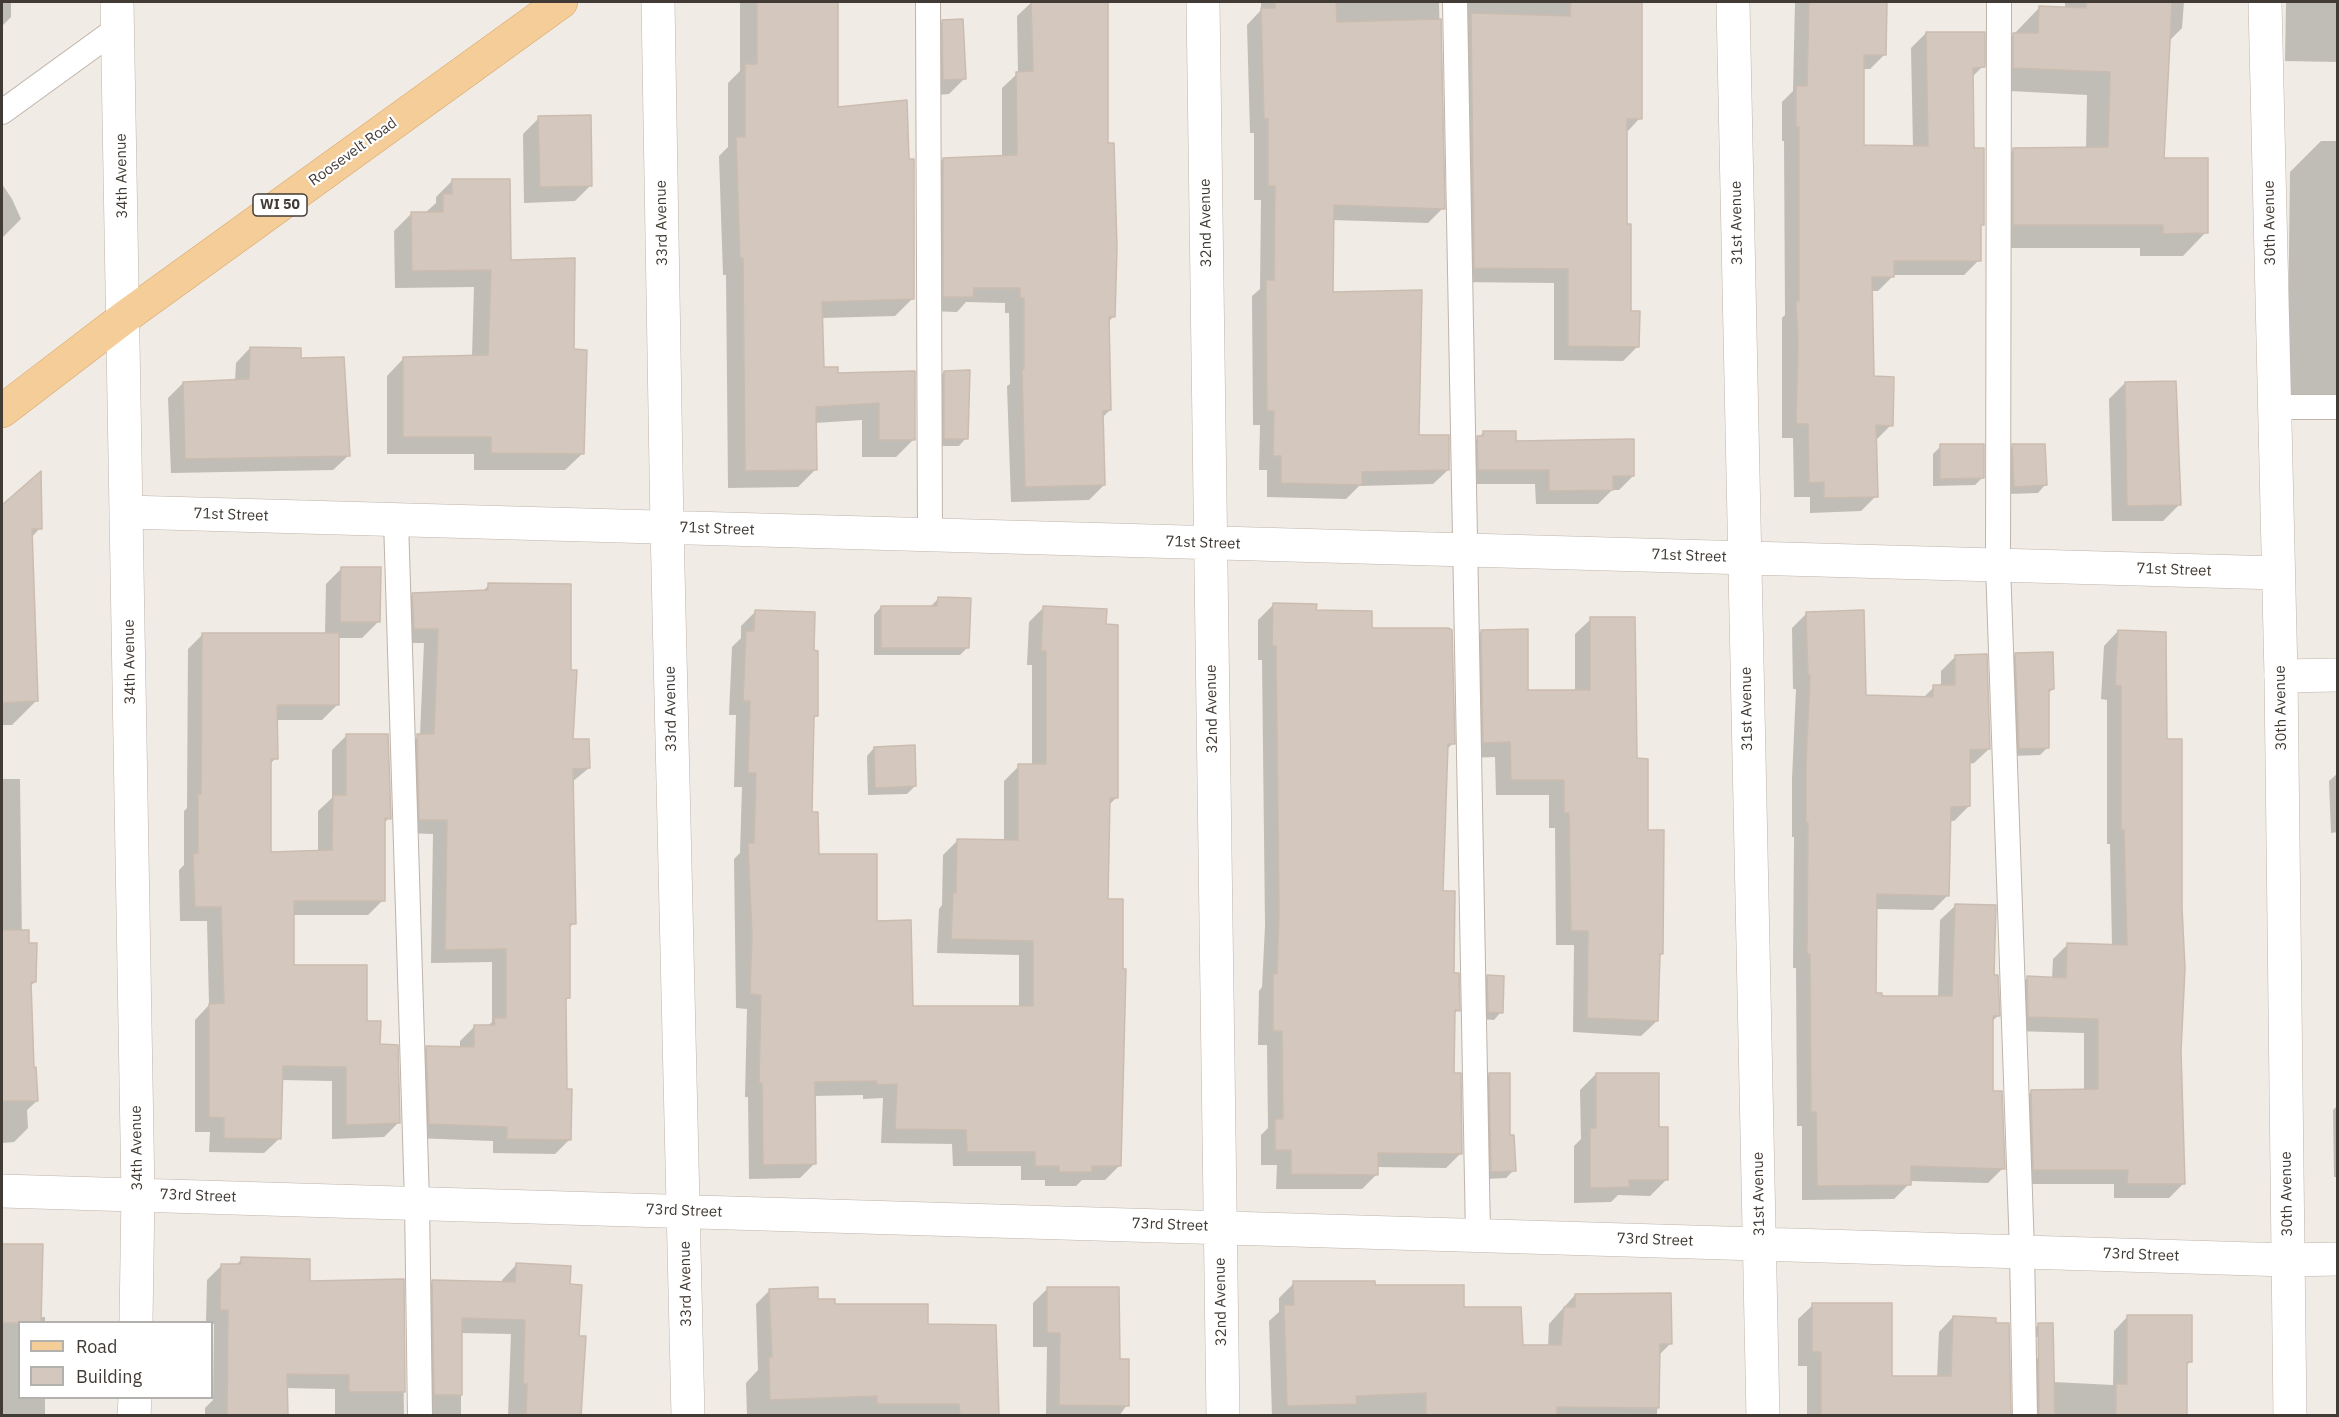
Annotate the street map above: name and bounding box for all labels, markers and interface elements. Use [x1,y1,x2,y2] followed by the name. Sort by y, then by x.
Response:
[305,114,401,190] street label: Roosevelt Road
[112,133,132,219] street label: 34th Avenue
[1196,178,1216,268] street label: 32nd Avenue
[652,180,672,266] street label: 33rd Avenue
[2260,180,2280,266] street label: 30th Avenue
[1727,181,1747,265] street label: 31st Avenue
[253,194,307,216] road number: WI 50
[193,505,269,525] street label: 71st Street
[679,519,755,539] street label: 71st Street
[1165,533,1241,553] street label: 71st Street
[1651,546,1727,566] street label: 71st Street
[2136,560,2212,580] street label: 71st Street
[120,619,140,705] street label: 34th Avenue
[1202,664,1222,754] street label: 32nd Avenue
[2271,665,2291,751] street label: 30th Avenue
[661,666,681,752] street label: 33rd Avenue
[1737,667,1757,751] street label: 31st Avenue
[127,1105,147,1191] street label: 34th Avenue
[2277,1151,2297,1237] street label: 30th Avenue
[1749,1152,1769,1236] street label: 31st Avenue
[159,1186,237,1206] street label: 73rd Street
[645,1201,723,1221] street label: 73rd Street
[1131,1215,1209,1235] street label: 73rd Street
[1616,1230,1694,1250] street label: 73rd Street
[676,1241,696,1327] street label: 33rd Avenue
[2102,1245,2180,1265] street label: 73rd Street
[1211,1257,1231,1347] street label: 32nd Avenue
[18,1321,213,1399] legend
[76,1335,117,1358] text: Road
[76,1365,142,1388] text: Building

